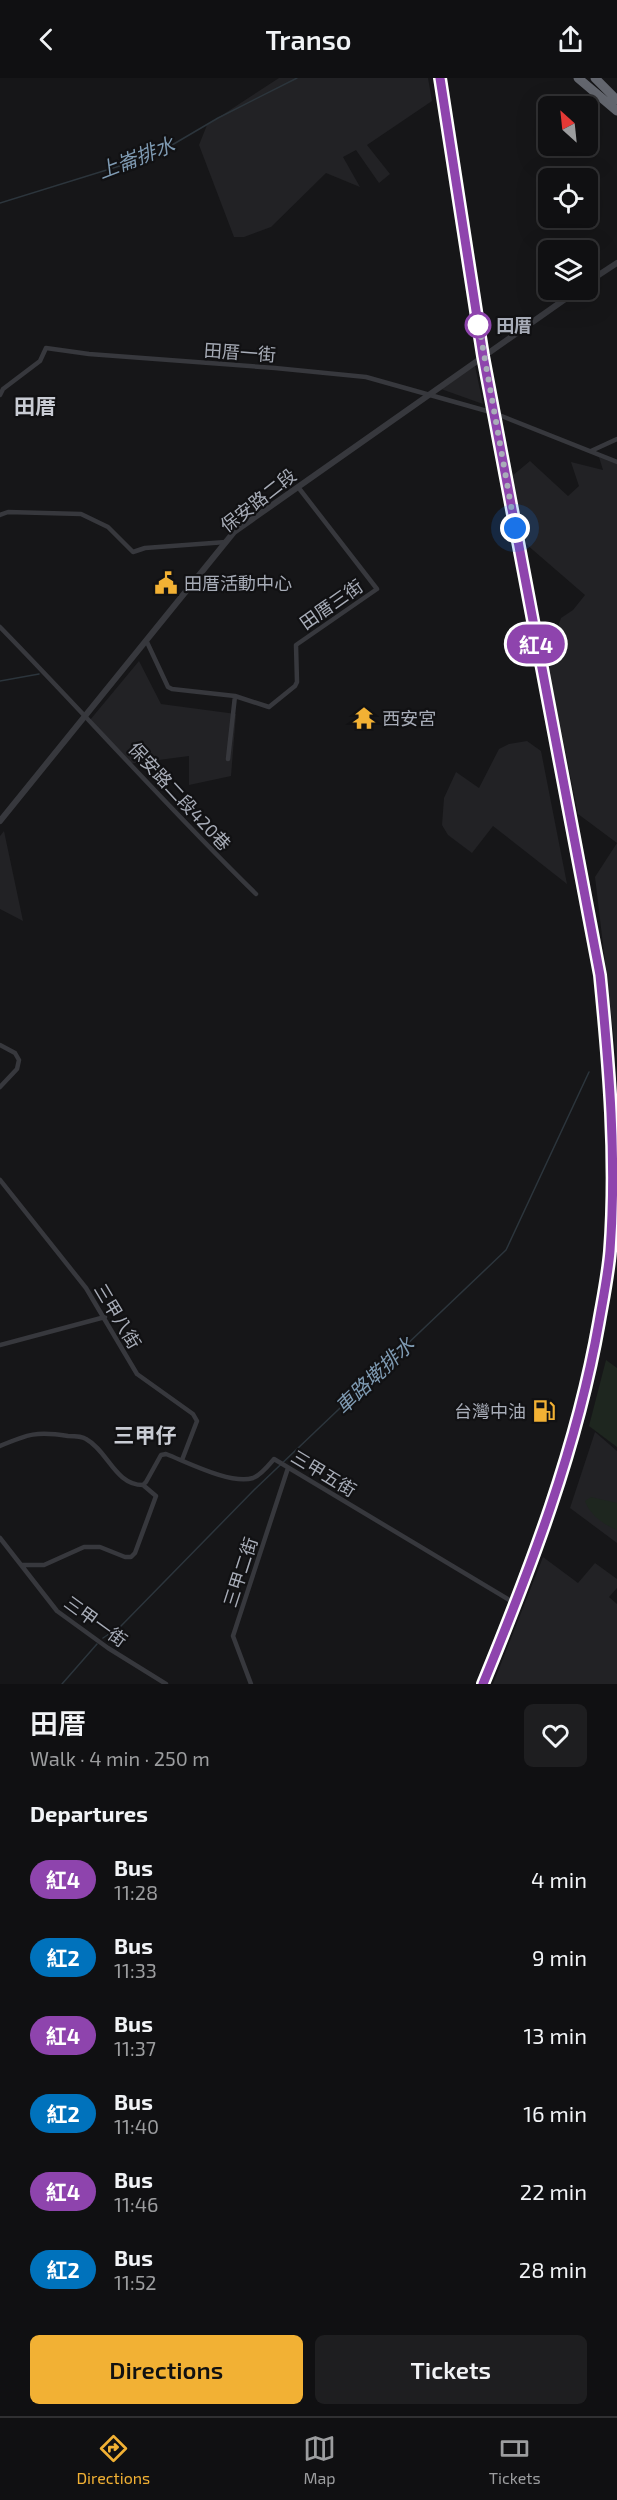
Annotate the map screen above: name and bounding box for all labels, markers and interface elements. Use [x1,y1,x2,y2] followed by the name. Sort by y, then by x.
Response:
[30,23,63,56] icon: back
[266,23,351,55] text: Transo
[554,23,587,56] icon: share
[538,96,598,156] north arrow
[538,96,598,300] map controls
[94,131,179,183] water label: 上崙排水
[538,168,598,228] button: locate
[538,240,598,300] button: layers
[465,312,491,338] marker: 田厝
[496,314,532,336] place label: 田厝
[203,339,277,365] street label: 田厝一街
[14,393,56,418] district label: 田厝
[216,464,300,536] street label: 保安路二段
[500,513,530,543] your location
[153,570,179,596] public building icon: 田厝活動中心
[184,572,292,594] place label: 田厝活動中心
[295,574,367,634] street label: 田厝三街
[509,624,563,664] line badge: 紅4
[519,632,553,657] text: 紅4
[351,705,377,731] temple icon: 西安宮
[382,707,436,729] place label: 西安宮
[124,737,236,855] street label: 保安路二段420巷
[90,1279,146,1353] street label: 三甲八街
[330,1331,419,1418] water label: 車路墘排水
[531,1398,557,1424] fuel station icon: 台灣中油
[454,1400,526,1422] place label: 台灣中油
[114,1422,177,1447] district label: 三甲仔
[287,1445,361,1501] street label: 三甲五街
[218,1534,262,1610] street label: 三甲二街
[60,1591,132,1651] street label: 三甲一街
[524,1704,587,1767] button: heart
[30,1706,86,1740] text: 田厝
[30,1746,210,1770] text: Walk · 4 min · 250 m
[30,1800,148,1826] text: Departures
[114,1854,153,1880] text: Bus
[531,1866,587,1892] text: 4 min
[46,1867,80,1892] text: 紅4
[114,1880,158,1904] text: 11:28
[114,1932,153,1958] text: Bus
[532,1944,587,1970] text: 9 min
[46,1945,80,1970] text: 紅2
[114,1958,157,1982] text: 11:33
[114,2010,153,2036] text: Bus
[524,2022,587,2048] text: 13 min
[46,2023,80,2048] text: 紅4
[114,2036,156,2060] text: 11:37
[114,2088,153,2114] text: Bus
[523,2100,587,2126] text: 16 min
[46,2101,80,2126] text: 紅2
[114,2114,159,2138] text: 11:40
[114,2166,153,2192] text: Bus
[520,2178,587,2204] text: 22 min
[46,2179,80,2204] text: 紅4
[114,2192,158,2216] text: 11:46
[114,2244,153,2270] text: Bus
[519,2256,587,2282] text: 28 min
[46,2257,80,2282] text: 紅2
[114,2270,157,2294] text: 11:52
[30,2335,303,2404] button: Directions
[315,2335,587,2404] button: Tickets
[76,2432,150,2487] tab: Directions
[303,2432,336,2487] tab: Map
[489,2432,541,2487] tab: Tickets

